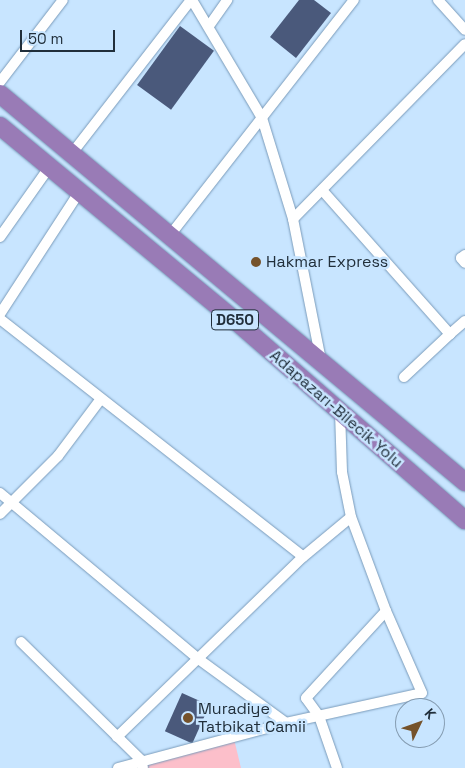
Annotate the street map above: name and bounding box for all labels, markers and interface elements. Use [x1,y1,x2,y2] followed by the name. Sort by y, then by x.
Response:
[22,20,118,52] scale bar
[28,29,63,48] text: 50 m
[266,252,388,272] place label: Hakmar Express
[250,256,262,268] marker: Hakmar Express
[210,308,260,332] road number: D650
[266,346,406,472] street label: Adapazarı-Bilecik Yolu
[395,698,445,748] north arrow
[198,699,306,737] place label: Muradiye Tatbikat Camii
[421,704,440,723] text: K
[182,712,194,724] marker: Muradiye Tatbikat Camii

